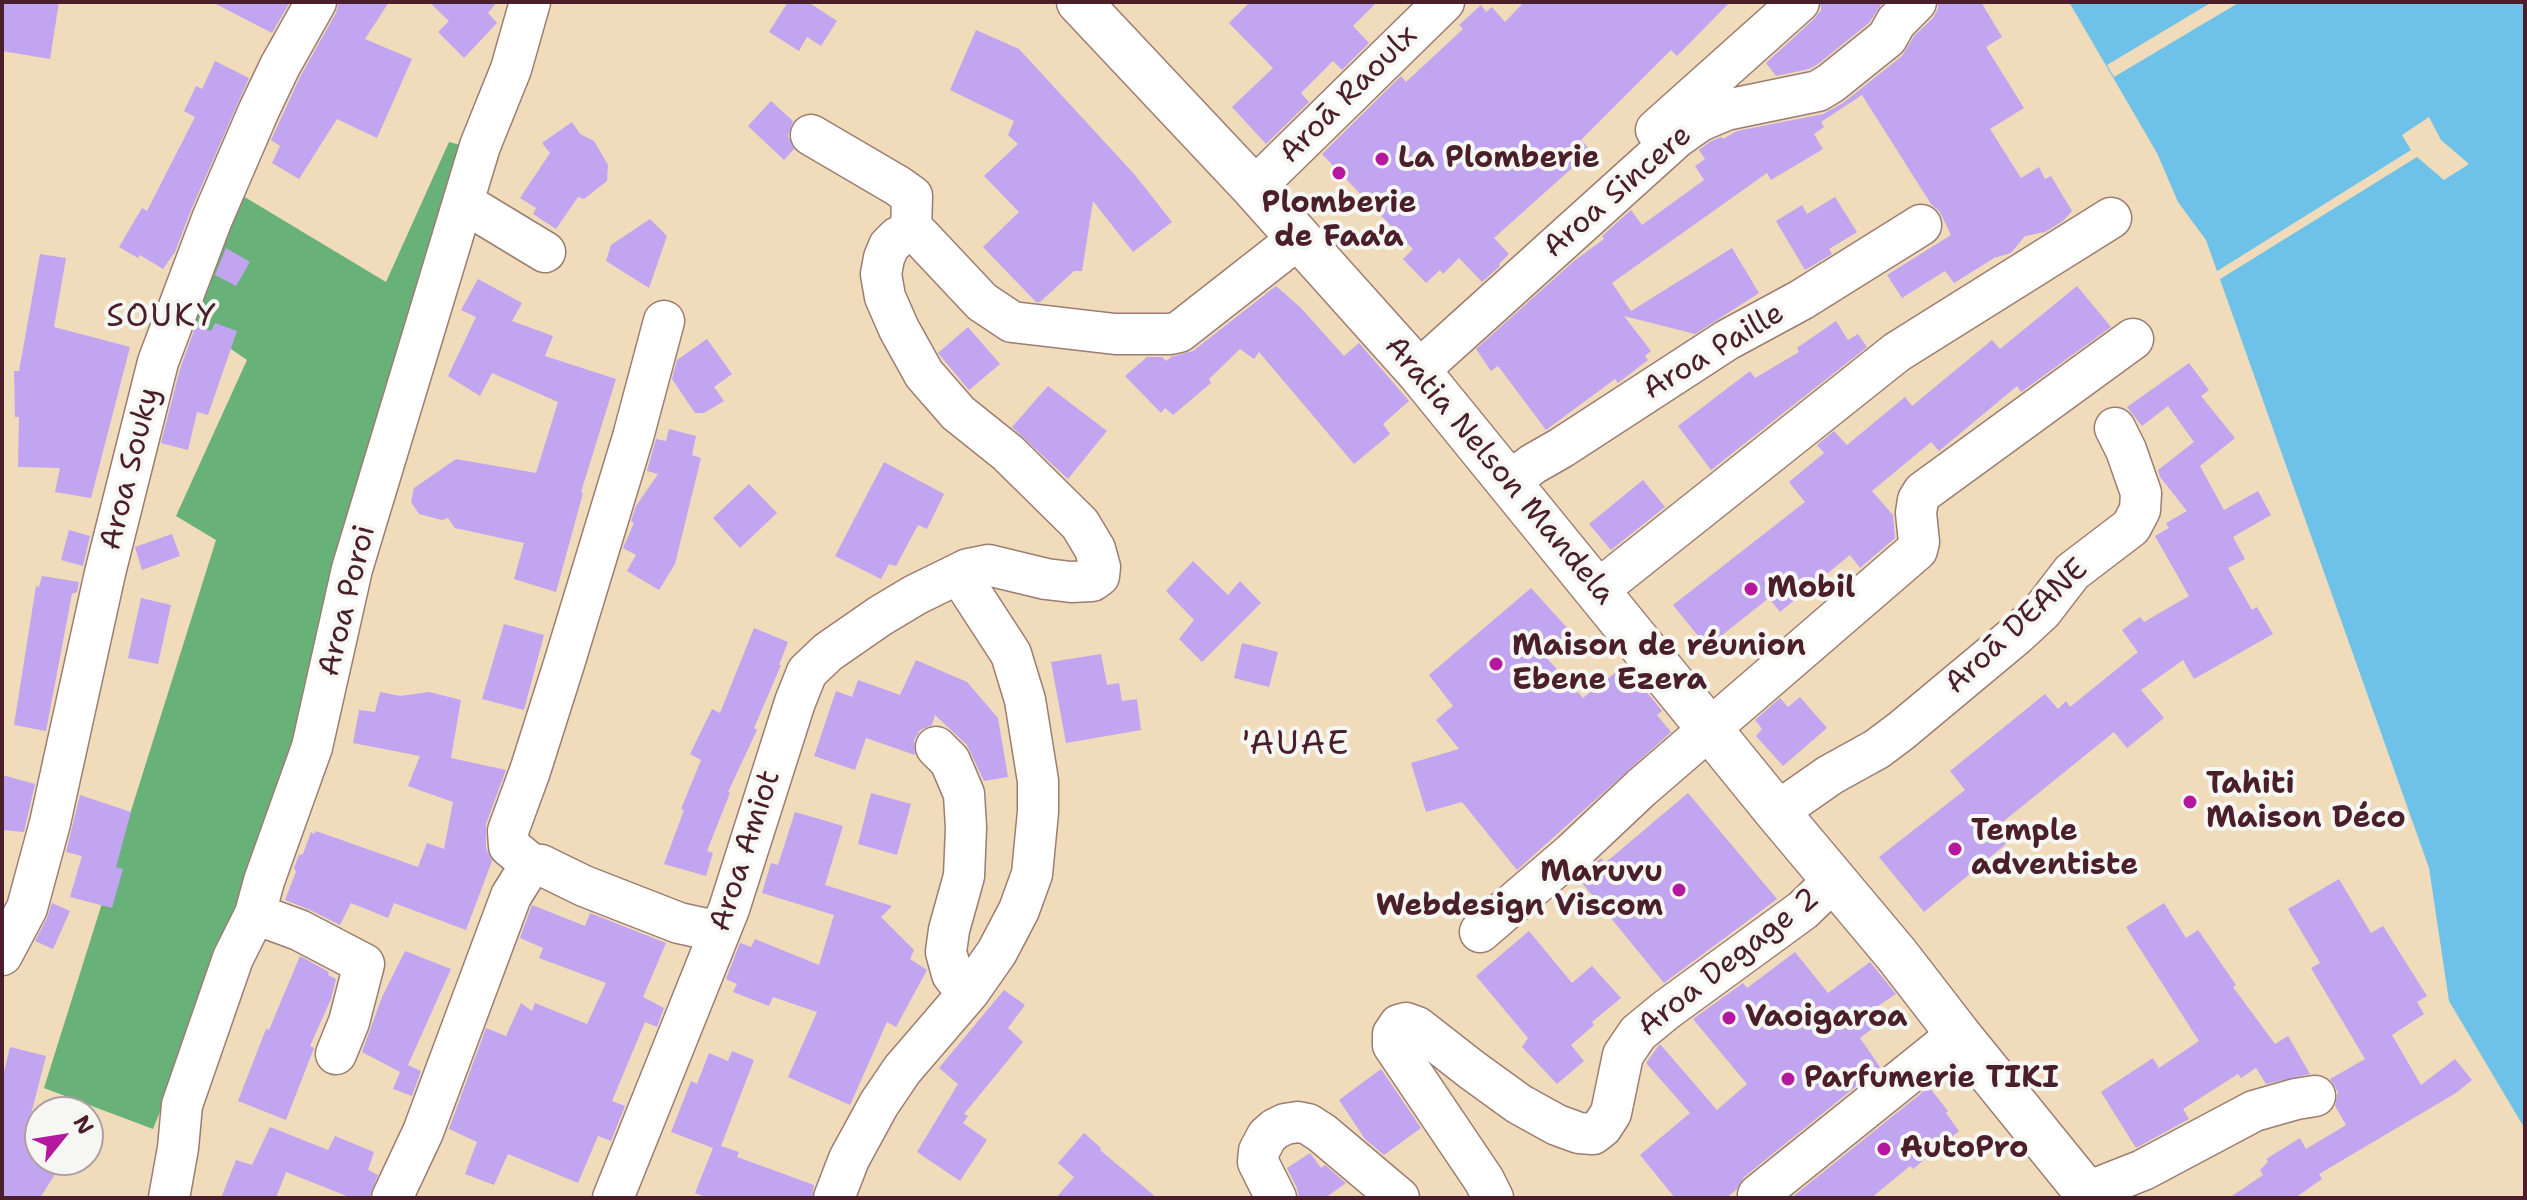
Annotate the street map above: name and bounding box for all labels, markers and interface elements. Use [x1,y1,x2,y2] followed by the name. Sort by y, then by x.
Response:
[1273,19,1425,171] street label: Aroā Raoulx
[1537,118,1699,266] street label: Aroa Sincere
[1398,141,1600,177] place label: La Plomberie
[1373,150,1391,168] marker: La Plomberie
[1330,164,1348,182] marker: Plomberie de Faa'a
[1262,186,1416,256] place label: Plomberie de Faa'a
[1637,296,1791,408] street label: Aroa Paille
[106,299,218,337] district label: SOUKY
[1376,329,1622,613] street label: Aratia Nelson Mandela
[93,384,169,554] street label: Aroa Souky
[312,522,384,680] street label: Aroa Poroi
[1938,552,2096,702] street label: Aroā DEANE
[1767,571,1855,607] place label: Mobil
[1742,580,1760,598] marker: Mobil
[1512,629,1806,700] place label: Maison de réunion Ebene Ezera
[1487,655,1505,673] marker: Maison de réunion Ebene Ezera
[1242,725,1350,765] district label: 'AUAE
[703,766,789,936] street label: Aroa Amiot
[2206,767,2406,838] place label: Tahiti Maison Déco
[2181,793,2199,811] marker: Tahiti Maison Déco
[1971,814,2138,884] place label: Temple adventiste
[1946,840,1964,858] marker: Temple adventiste
[1376,855,1663,926] place label: Maruvu Webdesign Viscom
[1631,881,1827,1045] street label: Aroa Degage 2
[1670,881,1688,899] marker: Maruvu Webdesign Viscom
[1745,1000,1908,1036] place label: Vaoigaroa
[1720,1009,1738,1027] marker: Vaoigaroa
[1804,1061,2059,1097] place label: Parfumerie TIKI
[1779,1070,1797,1088] marker: Parfumerie TIKI
[24,1096,104,1176] north arrow
[67,1110,100,1140] text: N
[1900,1131,2028,1167] place label: AutoPro
[1875,1140,1893,1158] marker: AutoPro

